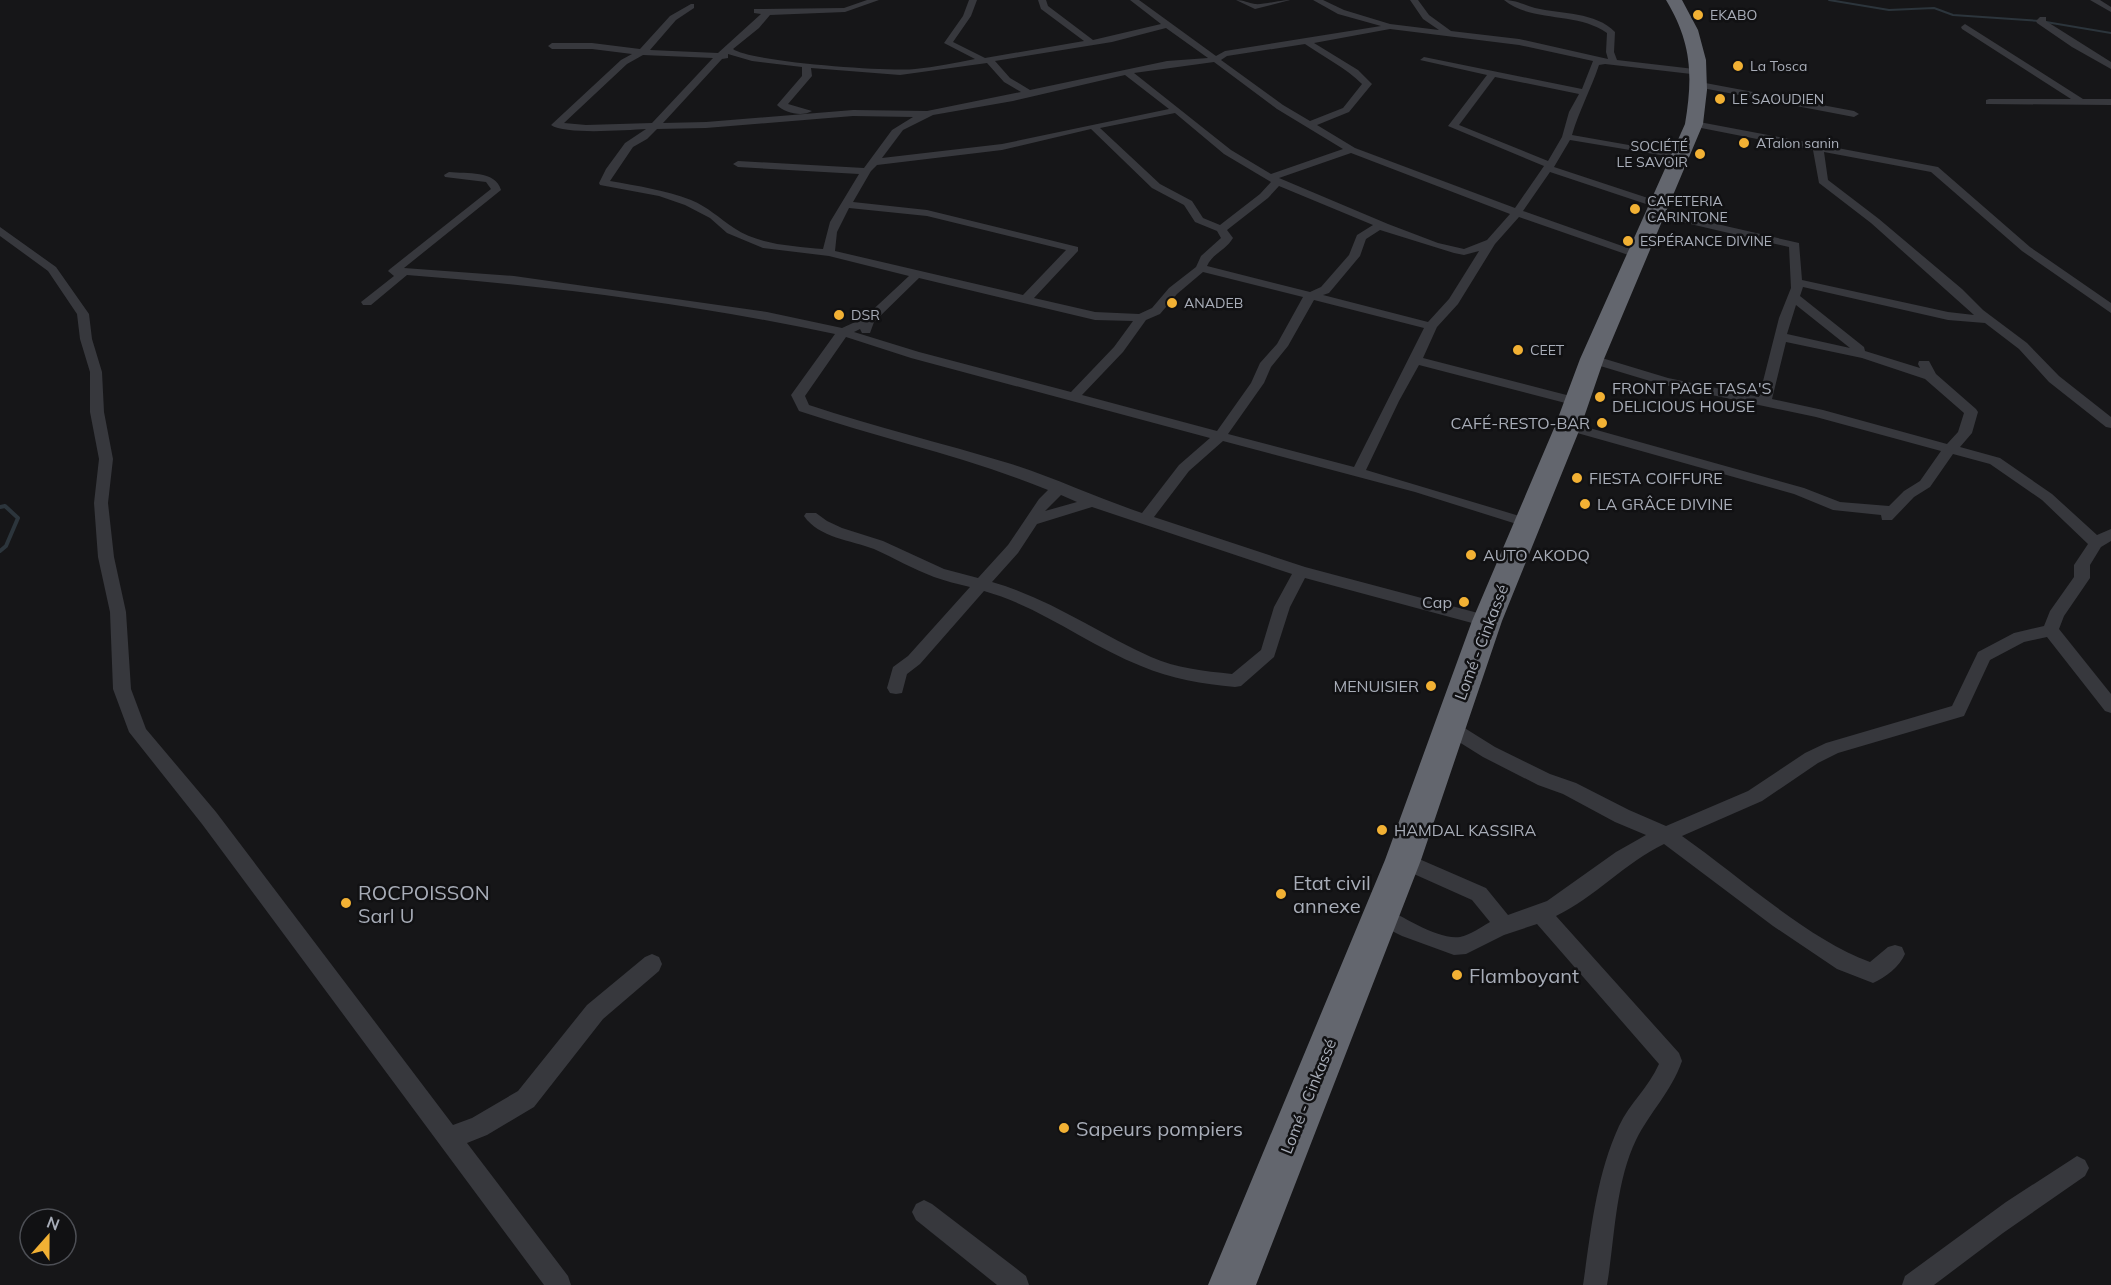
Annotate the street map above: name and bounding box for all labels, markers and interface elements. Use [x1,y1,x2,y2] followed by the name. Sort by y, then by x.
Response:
[1710,6,1757,24] place label: EKABO
[1691,8,1705,22] marker: EKABO
[1750,57,1807,75] place label: La Tosca
[1731,59,1745,73] marker: La Tosca
[1732,90,1824,108] place label: LE SAOUDIEN
[1713,92,1727,106] marker: LE SAOUDIEN
[1756,134,1839,152] place label: ATalon sanin
[1737,136,1751,150] marker: ATalon sanin
[1617,137,1688,171] place label: SOCIÉTÉ LE SAVOIR
[1693,147,1707,161] marker: SOCIÉTÉ LE SAVOIR
[1647,192,1728,226] place label: CAFETERIA CARINTONE
[1628,202,1642,216] marker: CAFETERIA CARINTONE
[1640,232,1772,250] place label: ESPÉRANCE DIVINE
[1621,234,1635,248] marker: ESPÉRANCE DIVINE
[1184,294,1243,312] place label: ANADEB
[1165,296,1179,310] marker: ANADEB
[851,306,880,324] place label: DSR
[832,308,846,322] marker: DSR
[1530,341,1565,359] place label: CEET
[1511,343,1525,357] marker: CEET
[1612,378,1772,416] place label: FRONT PAGE TASA'S DELICIOUS HOUSE
[1593,390,1607,404] marker: FRONT PAGE TASA'S DELICIOUS HOUSE
[1451,413,1590,433] place label: CAFÉ-RESTO-BAR
[1595,416,1609,430] marker: CAFÉ-RESTO-BAR
[1589,468,1723,488] place label: FIESTA COIFFURE
[1570,471,1584,485] marker: FIESTA COIFFURE
[1597,494,1733,514] place label: LA GRÂCE DIVINE
[1578,497,1592,511] marker: LA GRÂCE DIVINE
[1483,545,1590,565] place label: AUTO AKODQ
[1464,548,1478,562] marker: AUTO AKODQ
[1450,581,1512,703] street label: Lomé - Cinkassé
[1422,592,1452,612] place label: Cap
[1457,595,1471,609] marker: Cap
[1333,676,1419,696] place label: MENUISIER
[1424,679,1438,693] marker: MENUISIER
[1394,820,1536,840] place label: HAMDAL KASSIRA
[1375,823,1389,837] marker: HAMDAL KASSIRA
[1293,870,1371,918] place label: Etat civil annexe
[358,880,490,928] place label: ROCPOISSON Sarl U
[1274,887,1288,901] marker: Etat civil annexe
[339,896,353,910] marker: ROCPOISSON Sarl U
[1469,963,1579,988] place label: Flamboyant
[1450,968,1464,982] marker: Flamboyant
[1276,1036,1340,1156] street label: Lomé - Cinkassé
[1076,1116,1243,1141] place label: Sapeurs pompiers
[1057,1121,1071,1135] marker: Sapeurs pompiers
[18,1207,78,1267] north arrow
[44,1211,63,1234] text: N

